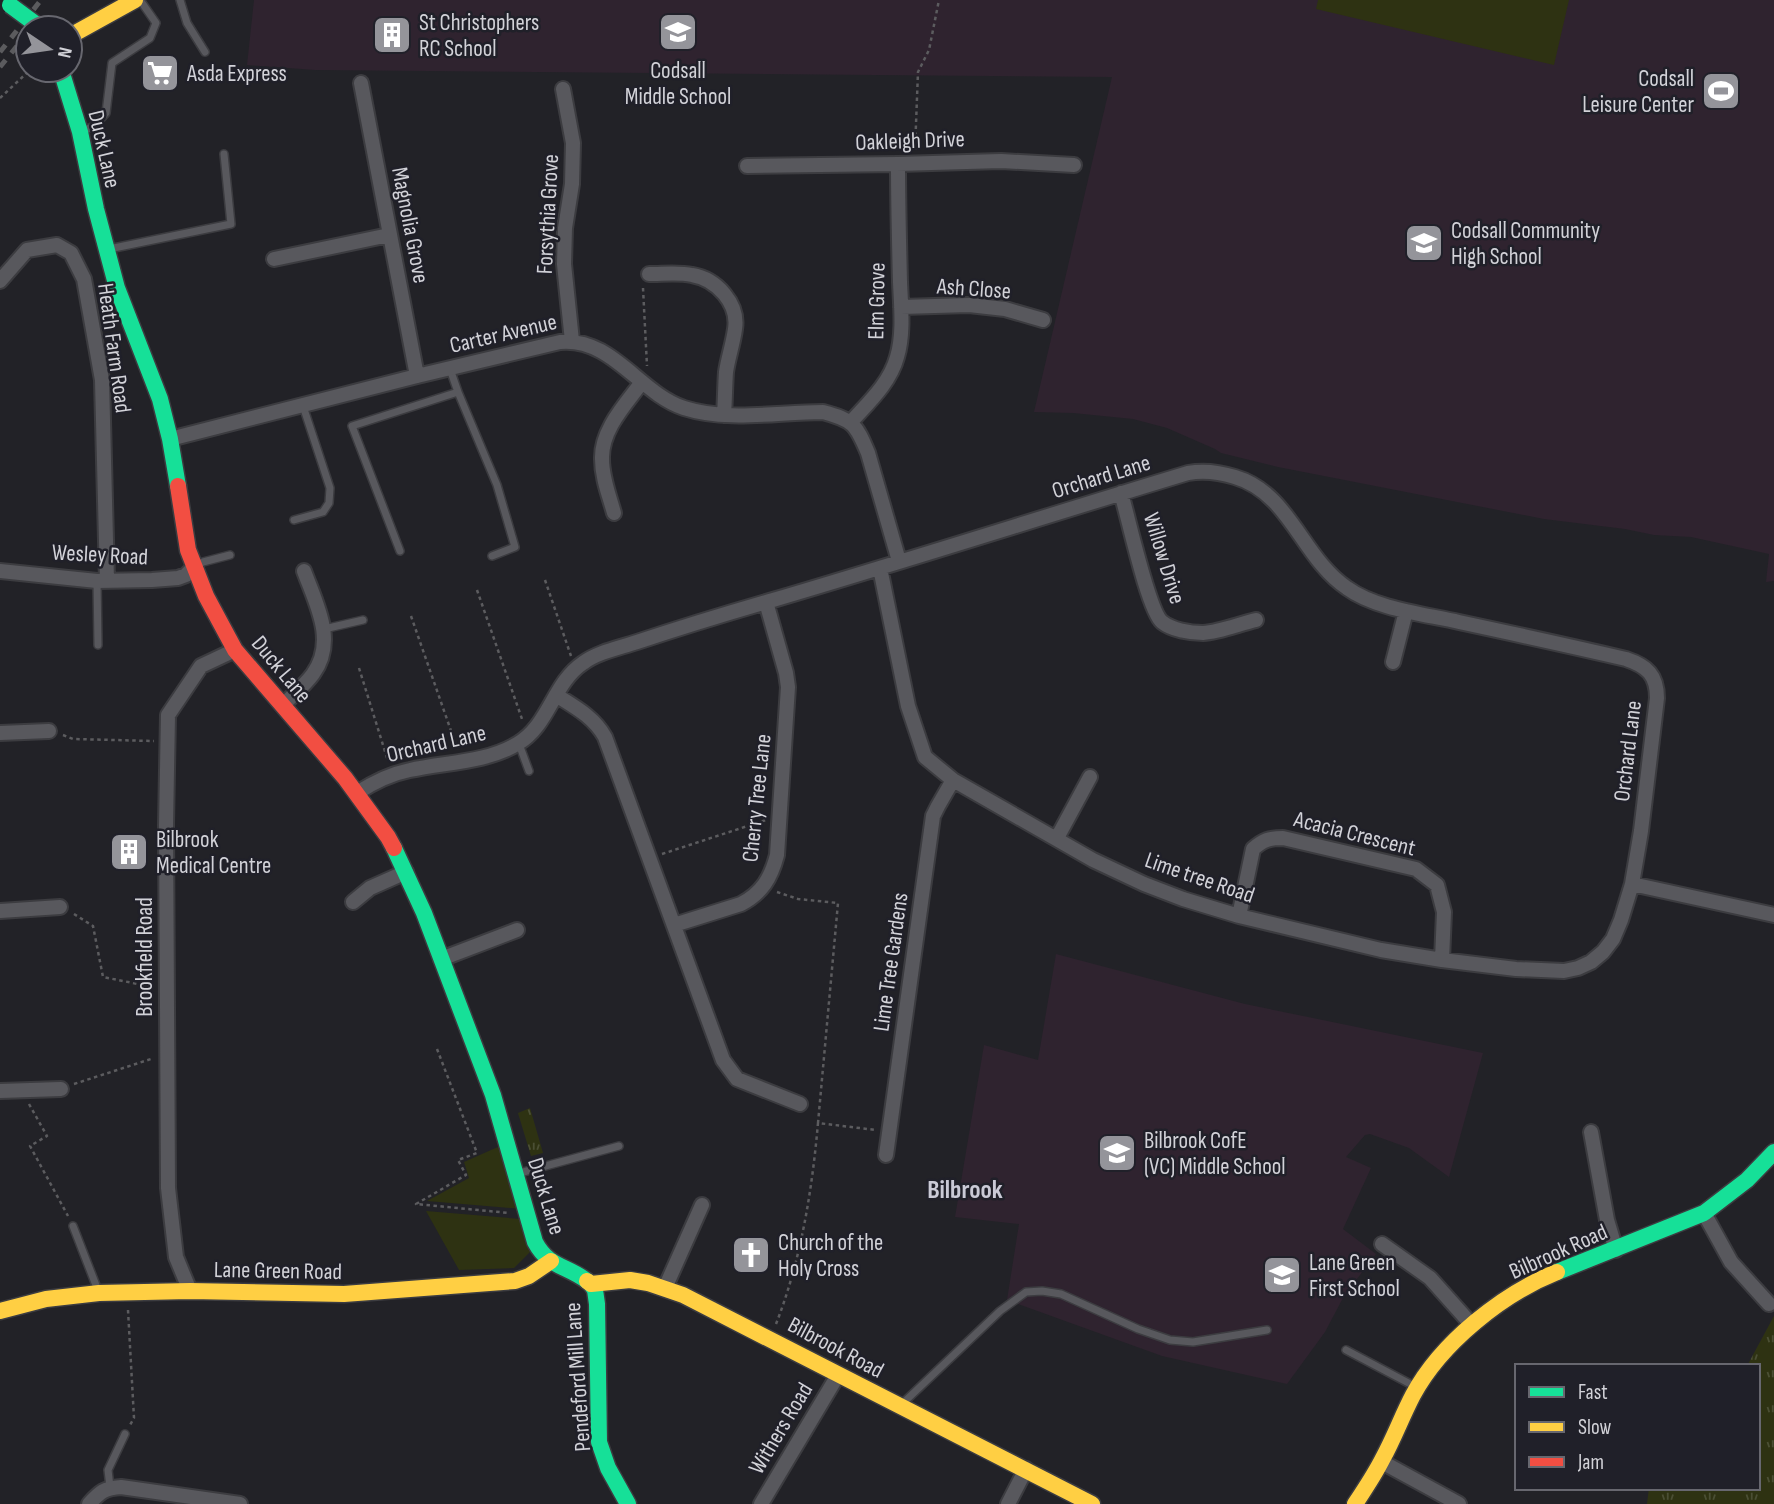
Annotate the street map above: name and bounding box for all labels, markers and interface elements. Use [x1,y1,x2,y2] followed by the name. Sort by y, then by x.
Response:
[419,9,539,63] place label: St Christophers RC School
[657,11,699,53] school or university icon: Codsall Middle School
[14,14,84,84] north arrow
[371,14,413,56] building icon: St Christophers RC School
[52,45,76,60] text: N
[139,52,181,94] supermarket icon: Asda Express
[625,57,731,111] place label: Codsall Middle School
[186,60,287,88] place label: Asda Express
[1582,65,1694,119] place label: Codsall Leisure Center
[1700,70,1742,112] sports icon: Codsall Leisure Center
[81,108,127,191] street label: Duck Lane
[855,125,965,157] street label: Oakleigh Drive
[531,153,565,275] street label: Forsythia Grove
[385,165,435,286] street label: Magnolia Grove
[1451,217,1600,271] place label: Codsall Community High School
[1403,222,1445,264] school or university icon: Codsall Community High School
[862,262,892,340] street label: Elm Grove
[935,272,1012,306] street label: Ash Close
[91,281,137,415] street label: Heath Farm Road
[447,308,560,360] street label: Carter Avenue
[1049,449,1154,505] street label: Orchard Lane
[1137,509,1191,607] street label: Willow Drive
[51,538,149,571] street label: Wesley Road
[245,630,317,709] street label: Duck Lane
[1608,699,1648,803] street label: Orchard Lane
[384,719,489,769] street label: Orchard Lane
[736,733,778,864] street label: Cherry Tree Lane
[1290,805,1418,863] street label: Acacia Crescent
[156,826,271,880] place label: Bilbrook Medical Centre
[108,831,150,873] building icon: Bilbrook Medical Centre
[1141,846,1258,910] street label: Lime tree Road
[867,891,915,1033] street label: Lime Tree Gardens
[131,897,159,1017] street label: Brookfield Road
[1144,1127,1286,1181] place label: Bilbrook CofE (VC) Middle School
[1096,1132,1138,1174] school or university icon: Bilbrook CofE (VC) Middle School
[521,1154,571,1238] street label: Duck Lane
[927,1175,1003,1206] district label: Bilbrook
[1505,1218,1612,1286] street label: Bilbrook Road
[778,1229,883,1283] place label: Church of the Holy Cross
[730,1234,772,1276] church icon: Church of the Holy Cross
[1309,1249,1400,1303] place label: Lane Green First School
[1261,1254,1303,1296] school or university icon: Lane Green First School
[214,1256,342,1286] street label: Lane Green Road
[559,1301,597,1452] street label: Pendeford Mill Lane
[783,1311,888,1385] street label: Bilbrook Road
[1515,1364,1760,1490] legend
[743,1378,819,1479] street label: Withers Road
[1578,1380,1608,1405] text: Fast
[1578,1415,1612,1440] text: Slow
[1577,1450,1604,1475] text: Jam

